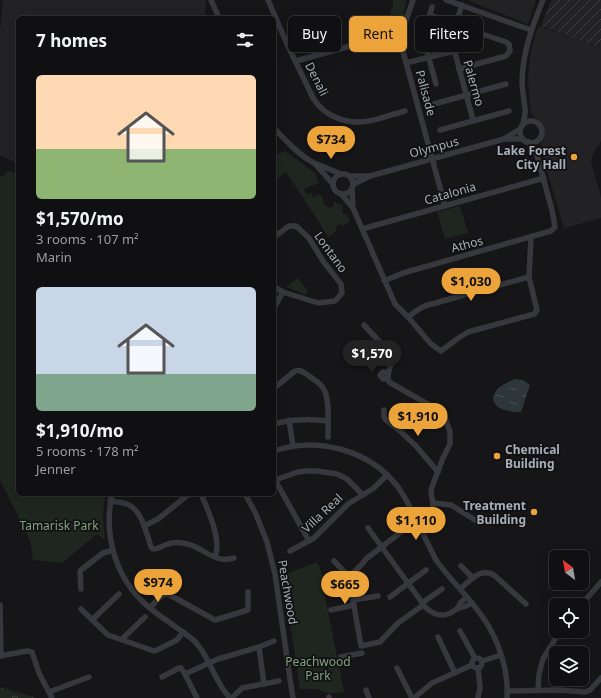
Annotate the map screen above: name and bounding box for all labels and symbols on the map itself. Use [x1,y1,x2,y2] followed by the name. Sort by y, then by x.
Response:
[459,58,489,108] street label: Palermo
[301,59,333,99] street label: Denali
[412,68,440,118] street label: Palisade
[307,126,355,160] pin: $734
[407,132,461,162] street label: Olympus
[497,142,566,173] place label: Lake Forest City Hall
[569,152,579,162] marker: Lake Forest City Hall
[422,178,478,208] street label: Catalonia
[310,228,352,276] street label: Lontano
[449,232,485,256] street label: Athos
[438,268,504,302] pin: $1,030
[339,340,405,374] pin: $1,570
[385,403,451,437] pin: $1,910
[505,441,560,472] place label: Chemical Building
[492,451,502,461] marker: Chemical Building
[298,490,346,536] street label: Villa Real
[463,497,526,528] place label: Treatment Building
[383,507,449,541] pin: $1,110
[529,507,539,517] marker: Treatment Building
[19,517,99,534] park label: Tamarisk Park
[549,550,589,590] north arrow
[274,558,302,626] street label: Peachwood
[134,569,182,603] pin: $974
[321,571,369,605] pin: $665
[285,653,351,684] park label: Peachwood Park

